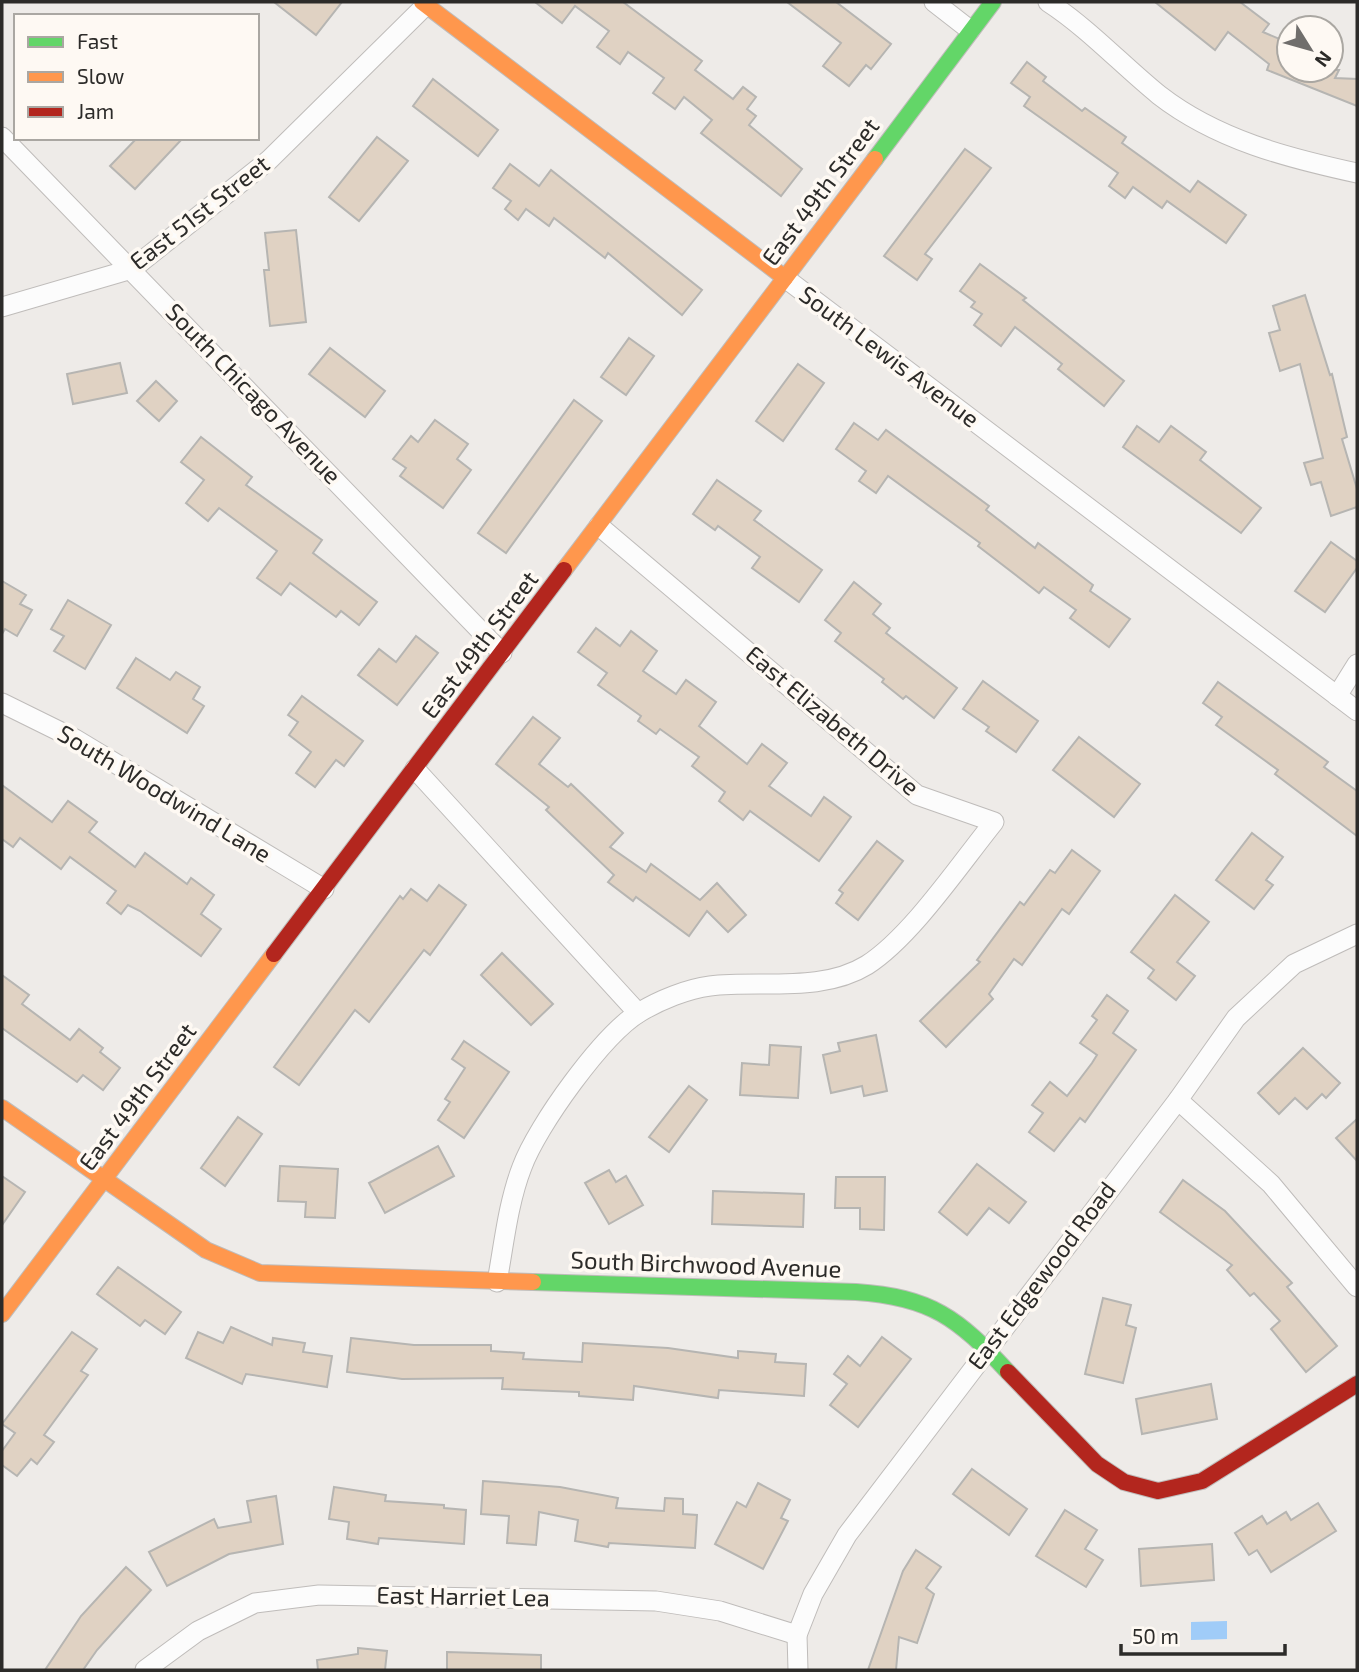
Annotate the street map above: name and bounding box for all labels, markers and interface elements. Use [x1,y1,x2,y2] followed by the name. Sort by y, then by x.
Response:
[14,14,259,140] legend
[1275,14,1345,84] north arrow
[77,28,118,53] text: Fast
[1311,47,1337,72] text: N
[77,63,124,88] text: Slow
[77,98,114,123] text: Jam
[755,112,885,270] street label: East 49th Street
[124,148,275,275] street label: East 51st Street
[794,279,985,433] street label: South Lewis Avenue
[160,297,348,489] street label: South Chicago Avenue
[414,565,544,723] street label: East 49th Street
[740,639,925,801] street label: East Elizabeth Drive
[53,718,277,868] street label: South Woodwind Lane
[72,1017,202,1175] street label: East 49th Street
[961,1175,1121,1375] street label: East Edgewood Road
[570,1244,842,1283] street label: South Birchwood Avenue
[376,1579,550,1612] street label: East Harriet Lea
[1121,1612,1286,1656] scale bar
[1132,1623,1179,1648] text: 50 m

